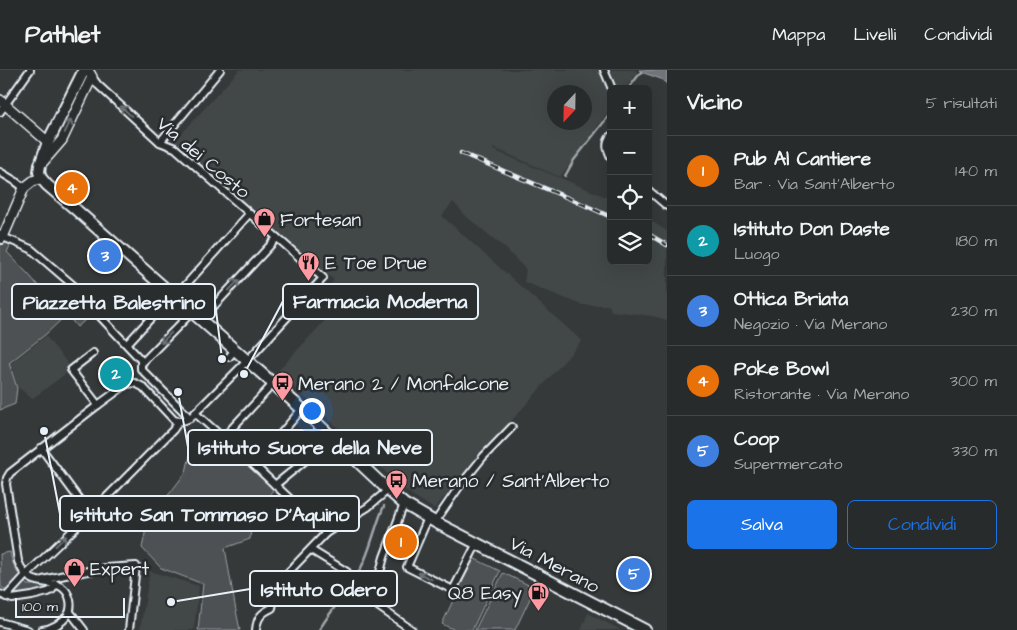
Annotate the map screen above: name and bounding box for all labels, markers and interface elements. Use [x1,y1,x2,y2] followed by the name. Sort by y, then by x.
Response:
[25,18,101,52] text: Pathlet
[772,22,826,47] text: Mappa
[854,22,896,47] text: Livelli
[924,22,992,47] text: Condividi
[547,85,592,130] north arrow
[607,85,652,265] map controls
[607,85,652,130] button: +
[687,88,742,117] text: Vicino
[926,92,997,114] text: 5 risultati
[120,105,133,117] one-way arrow
[150,111,256,206] street label: Via dei Costo
[64,119,73,134] one-way arrow
[607,130,652,175] button: −
[734,146,871,173] text: Pub Al Cantiere
[702,160,704,182] text: 1
[955,160,997,182] text: 140 m
[56,169,88,207] pin: 4
[734,173,895,195] text: Bar · Via Sant'Alberto
[607,175,652,220] button: locate
[252,207,276,238] shop icon: Fortesan
[280,207,361,234] place label: Fortesan
[734,216,890,243] text: Istituto Don Daste
[607,220,652,265] button: layers
[698,230,708,252] text: 2
[956,230,997,252] text: 180 m
[89,237,121,275] pin: 3
[734,243,779,265] text: Luogo
[297,250,321,281] restaurant icon: E Toe Drue
[325,250,427,277] place label: E Toe Drue
[228,278,240,291] one-way arrow
[12,284,215,319] callout: Piazzetta Balestrino
[283,284,478,319] callout: Farmacia Moderna
[734,286,848,313] text: Ottica Briata
[293,288,468,316] text: Farmacia Moderna
[23,289,206,317] text: Piazzetta Balestrino
[699,300,707,322] text: 3
[951,300,997,322] text: 230 m
[734,313,887,335] text: Negozio · Via Merano
[160,332,172,344] one-way arrow
[100,355,132,393] pin: 2
[734,356,829,383] text: Poke Bowl
[698,370,708,392] text: 4
[950,370,997,392] text: 300 m
[270,371,294,402] bus stop icon: Merano 2 / Monfalcone
[298,371,509,398] place label: Merano 2 / Monfalcone
[734,383,909,405] text: Ristorante · Via Merano
[299,398,325,424] your location
[734,426,779,453] text: Coop
[188,430,432,465] callout: Istituto Suore della Neve
[198,434,422,462] text: Istituto Suore della Neve
[697,440,709,462] text: 5
[952,440,997,462] text: 330 m
[734,453,842,475] text: Supermercato
[384,468,408,499] bus stop icon: Merano / Sant'Alberto
[412,468,610,495] place label: Merano / Sant'Alberto
[60,496,359,531] callout: Istituto San Tommaso D'Aquino
[687,500,837,549] button: Salva
[847,500,997,549] button: Condividi
[71,501,350,529] text: Istituto San Tommaso D'Aquino
[385,523,417,561] pin: 1
[505,530,604,600] street label: Via Merano
[55,535,68,547] one-way arrow
[618,555,650,593] pin: 5
[62,556,86,587] shop icon: Expert
[90,556,150,583] place label: Expert
[250,571,397,606] callout: Istituto Odero
[418,571,433,580] one-way arrow
[261,576,388,604] text: Istituto Odero
[448,580,523,608] place label: Q8 Easy
[526,580,550,611] fuel station icon: Q8 Easy
[15,595,125,618] scale bar
[22,597,58,617] text: 100 m

